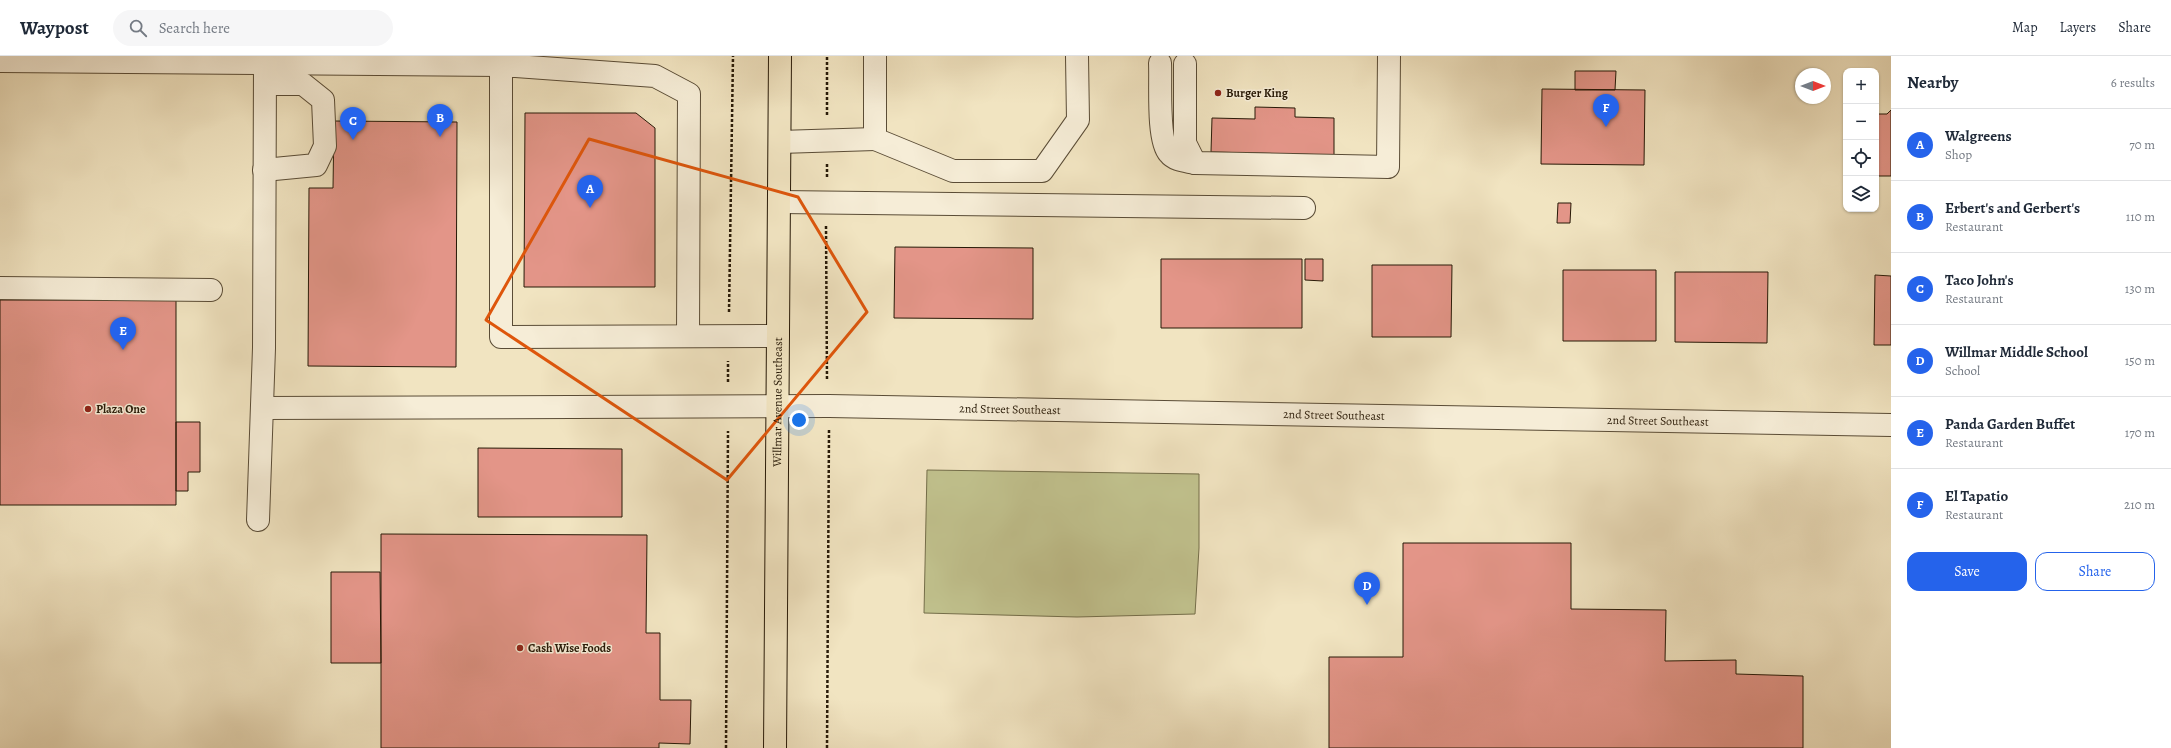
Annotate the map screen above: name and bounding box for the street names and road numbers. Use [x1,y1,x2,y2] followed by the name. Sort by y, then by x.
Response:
[769,337,786,468] street label: Willmar Avenue Southeast
[959,400,1061,418] street label: 2nd Street Southeast
[1283,406,1385,424] street label: 2nd Street Southeast
[1607,412,1709,430] street label: 2nd Street Southeast

